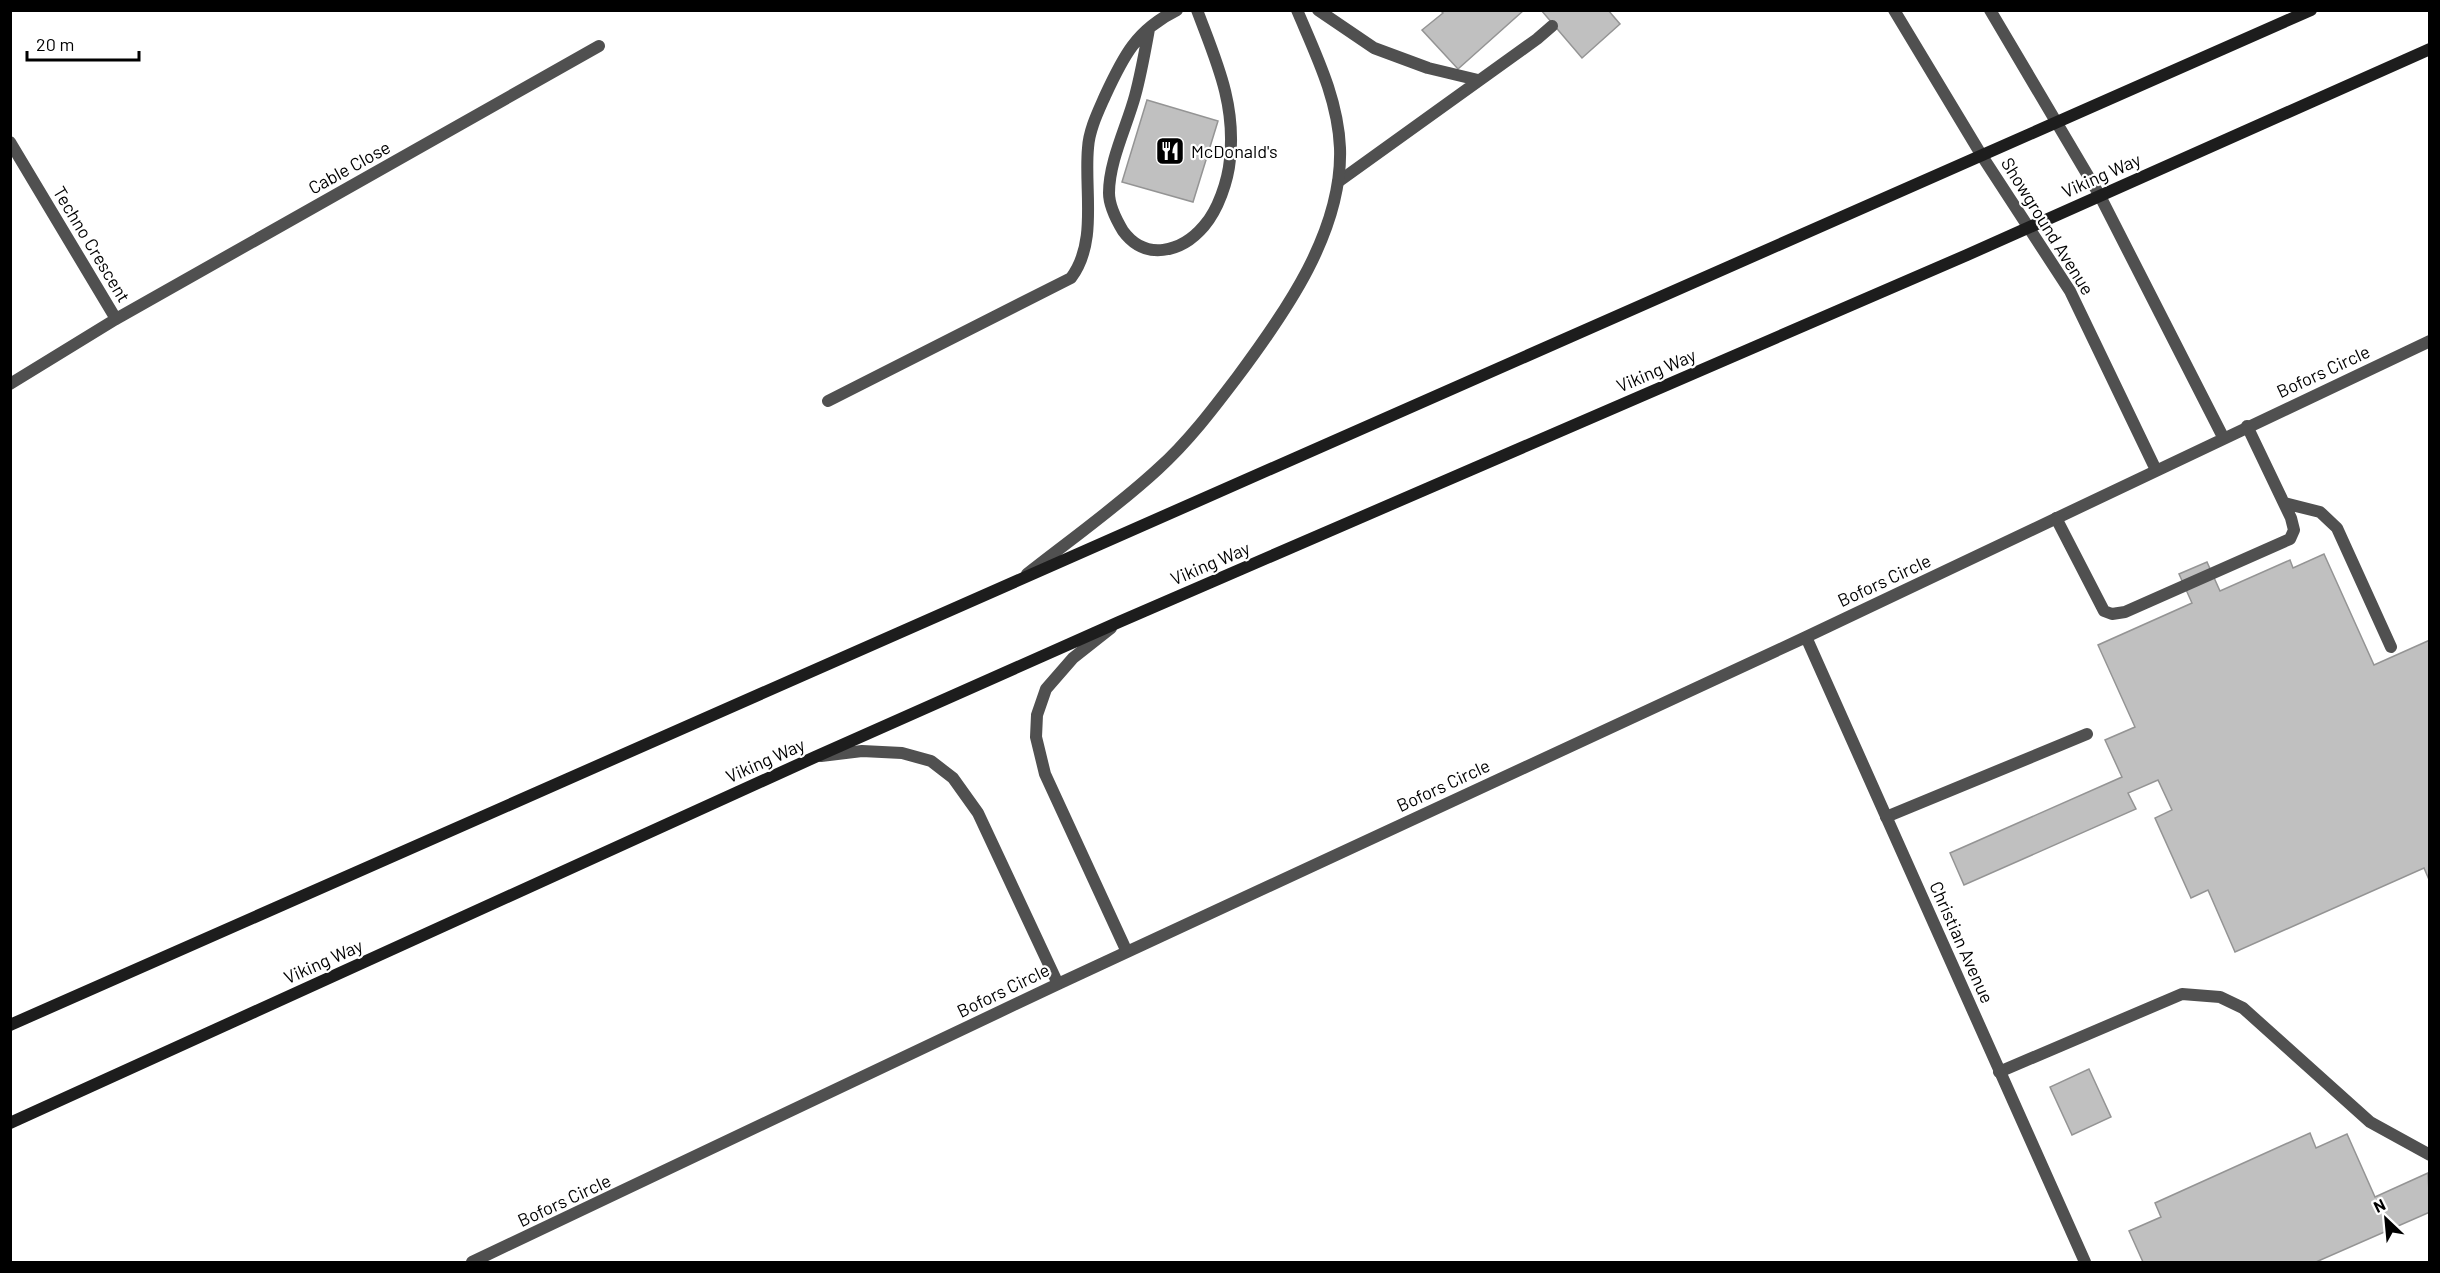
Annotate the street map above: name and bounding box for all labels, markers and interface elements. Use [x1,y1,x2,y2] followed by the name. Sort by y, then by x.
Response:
[27,24,140,62] scale bar
[36,33,74,55] text: 20 m
[304,135,394,199] street label: Cable Close
[1154,135,1186,167] restaurant icon: McDonald's
[1191,140,1278,162] place label: McDonald's
[2058,148,2144,202] street label: Viking Way
[1997,153,2099,299] street label: Showground Avenue
[49,182,135,306] street label: Techno Crescent
[2273,340,2373,402] street label: Bofors Circle
[1613,343,1699,397] street label: Viking Way
[1167,536,1253,590] street label: Viking Way
[1834,549,1934,611] street label: Bofors Circle
[722,733,808,787] street label: Viking Way
[1393,754,1493,816] street label: Bofors Circle
[1925,878,1999,1006] street label: Christian Avenue
[280,934,366,988] street label: Viking Way
[953,958,1053,1022] street label: Bofors Circle
[514,1169,614,1231] street label: Bofors Circle
[2356,1189,2416,1249] north arrow
[2370,1194,2388,1216] text: N

